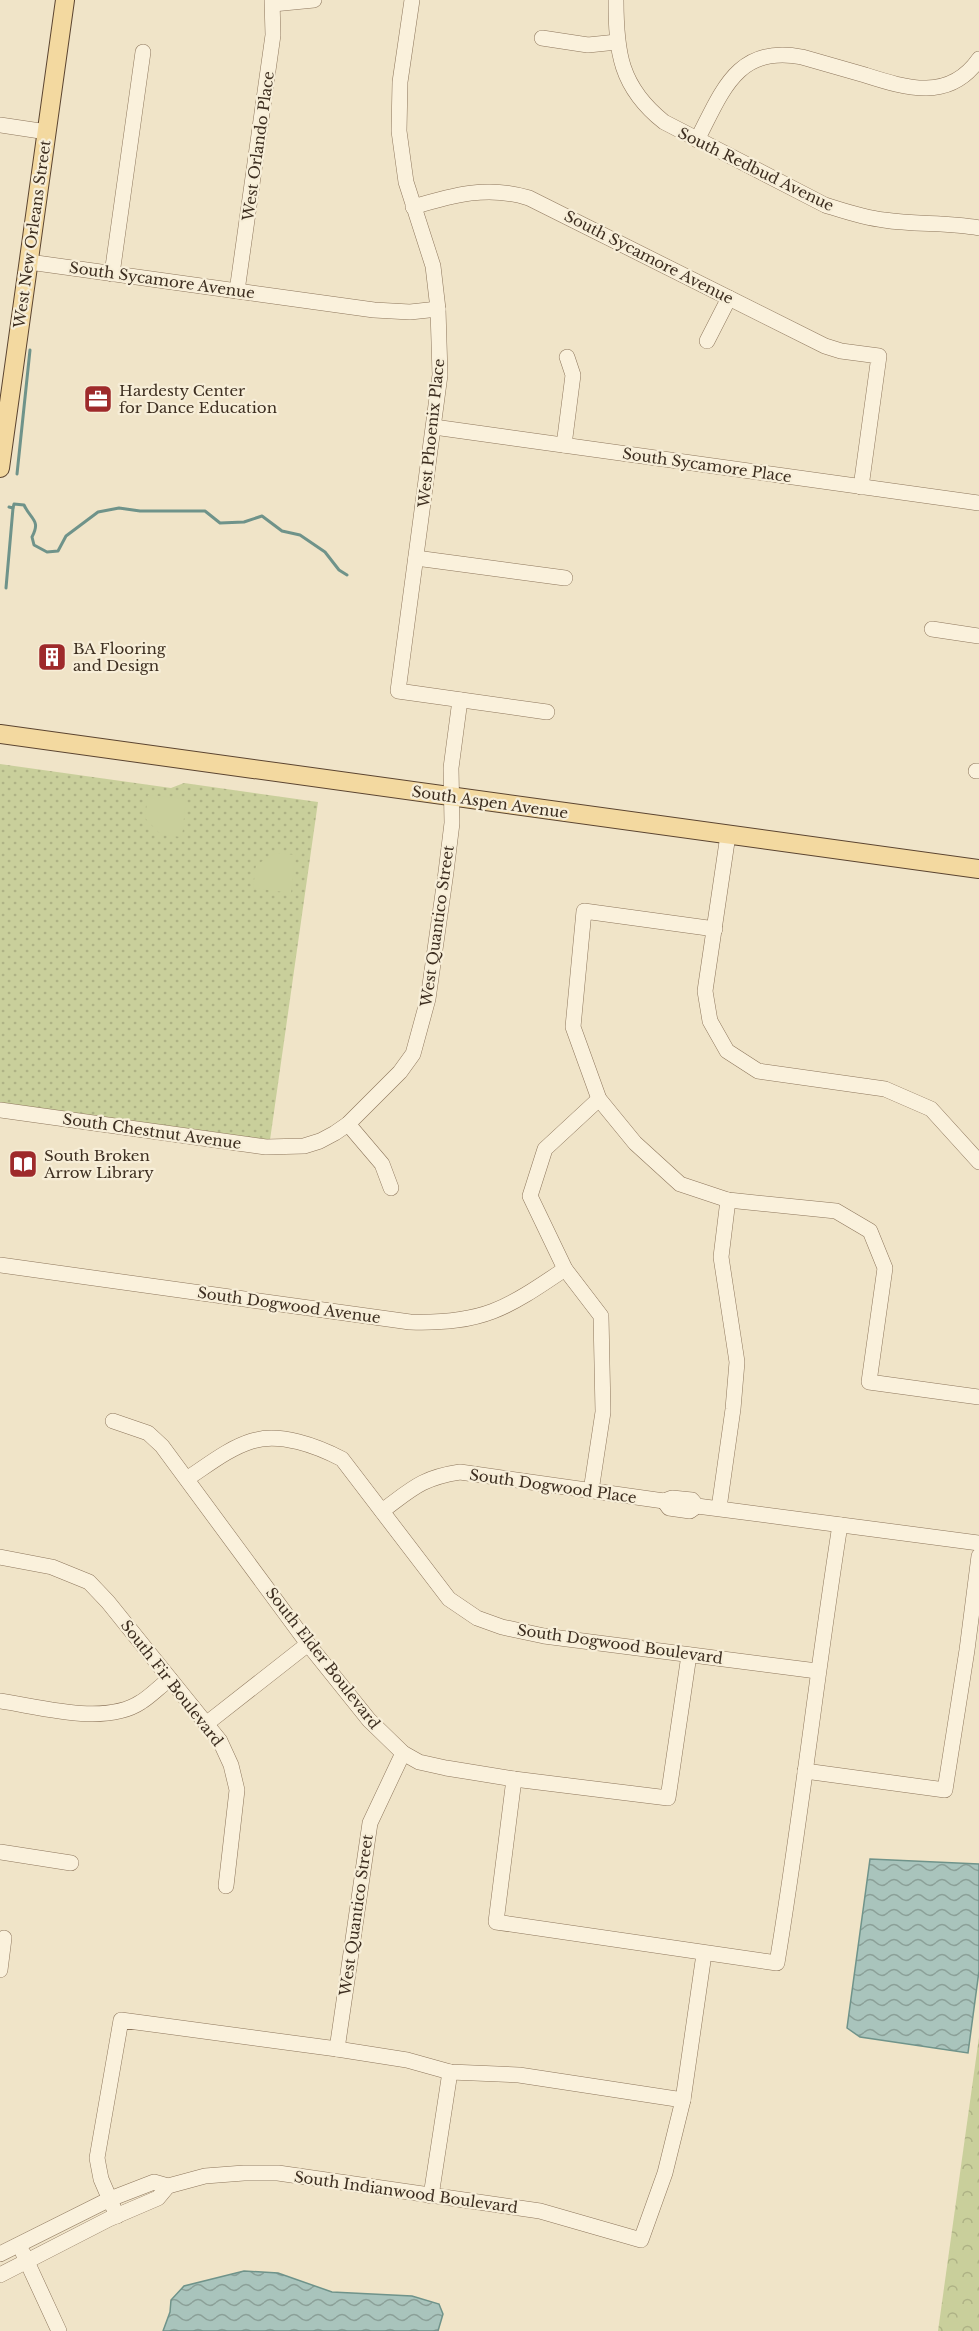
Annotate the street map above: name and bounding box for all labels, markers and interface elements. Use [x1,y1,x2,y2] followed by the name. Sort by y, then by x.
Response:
[238,70,278,223] street label: West Orlando Place
[675,123,837,215] street label: South Redbud Avenue
[9,138,55,330] street label: West New Orleans Street
[561,206,737,308] street label: South Sycamore Avenue
[68,258,256,302] street label: South Sycamore Avenue
[414,358,448,509] street label: West Phoenix Place
[119,381,277,417] place label: Hardesty Center for Dance Education
[82,383,114,415] office icon: Hardesty Center for Dance Education
[621,444,793,486] street label: South Sycamore Place
[73,639,167,675] place label: BA Flooring and Design
[36,641,68,673] building icon: BA Flooring and Design
[411,782,569,822] street label: South Aspen Avenue
[416,844,458,1009] street label: West Quantico Street
[61,1109,243,1153] street label: South Chestnut Avenue
[43,1146,154,1182] place label: South Broken Arrow Library
[7,1148,39,1180] library icon: South Broken Arrow Library
[196,1283,382,1327] street label: South Dogwood Avenue
[468,1465,638,1507] street label: South Dogwood Place
[262,1583,384,1733] street label: South Elder Boulevard
[117,1616,227,1750] street label: South Fir Boulevard
[516,1620,724,1668] street label: South Dogwood Boulevard
[335,1833,377,1998] street label: West Quantico Street
[293,2167,519,2217] street label: South Indianwood Boulevard

